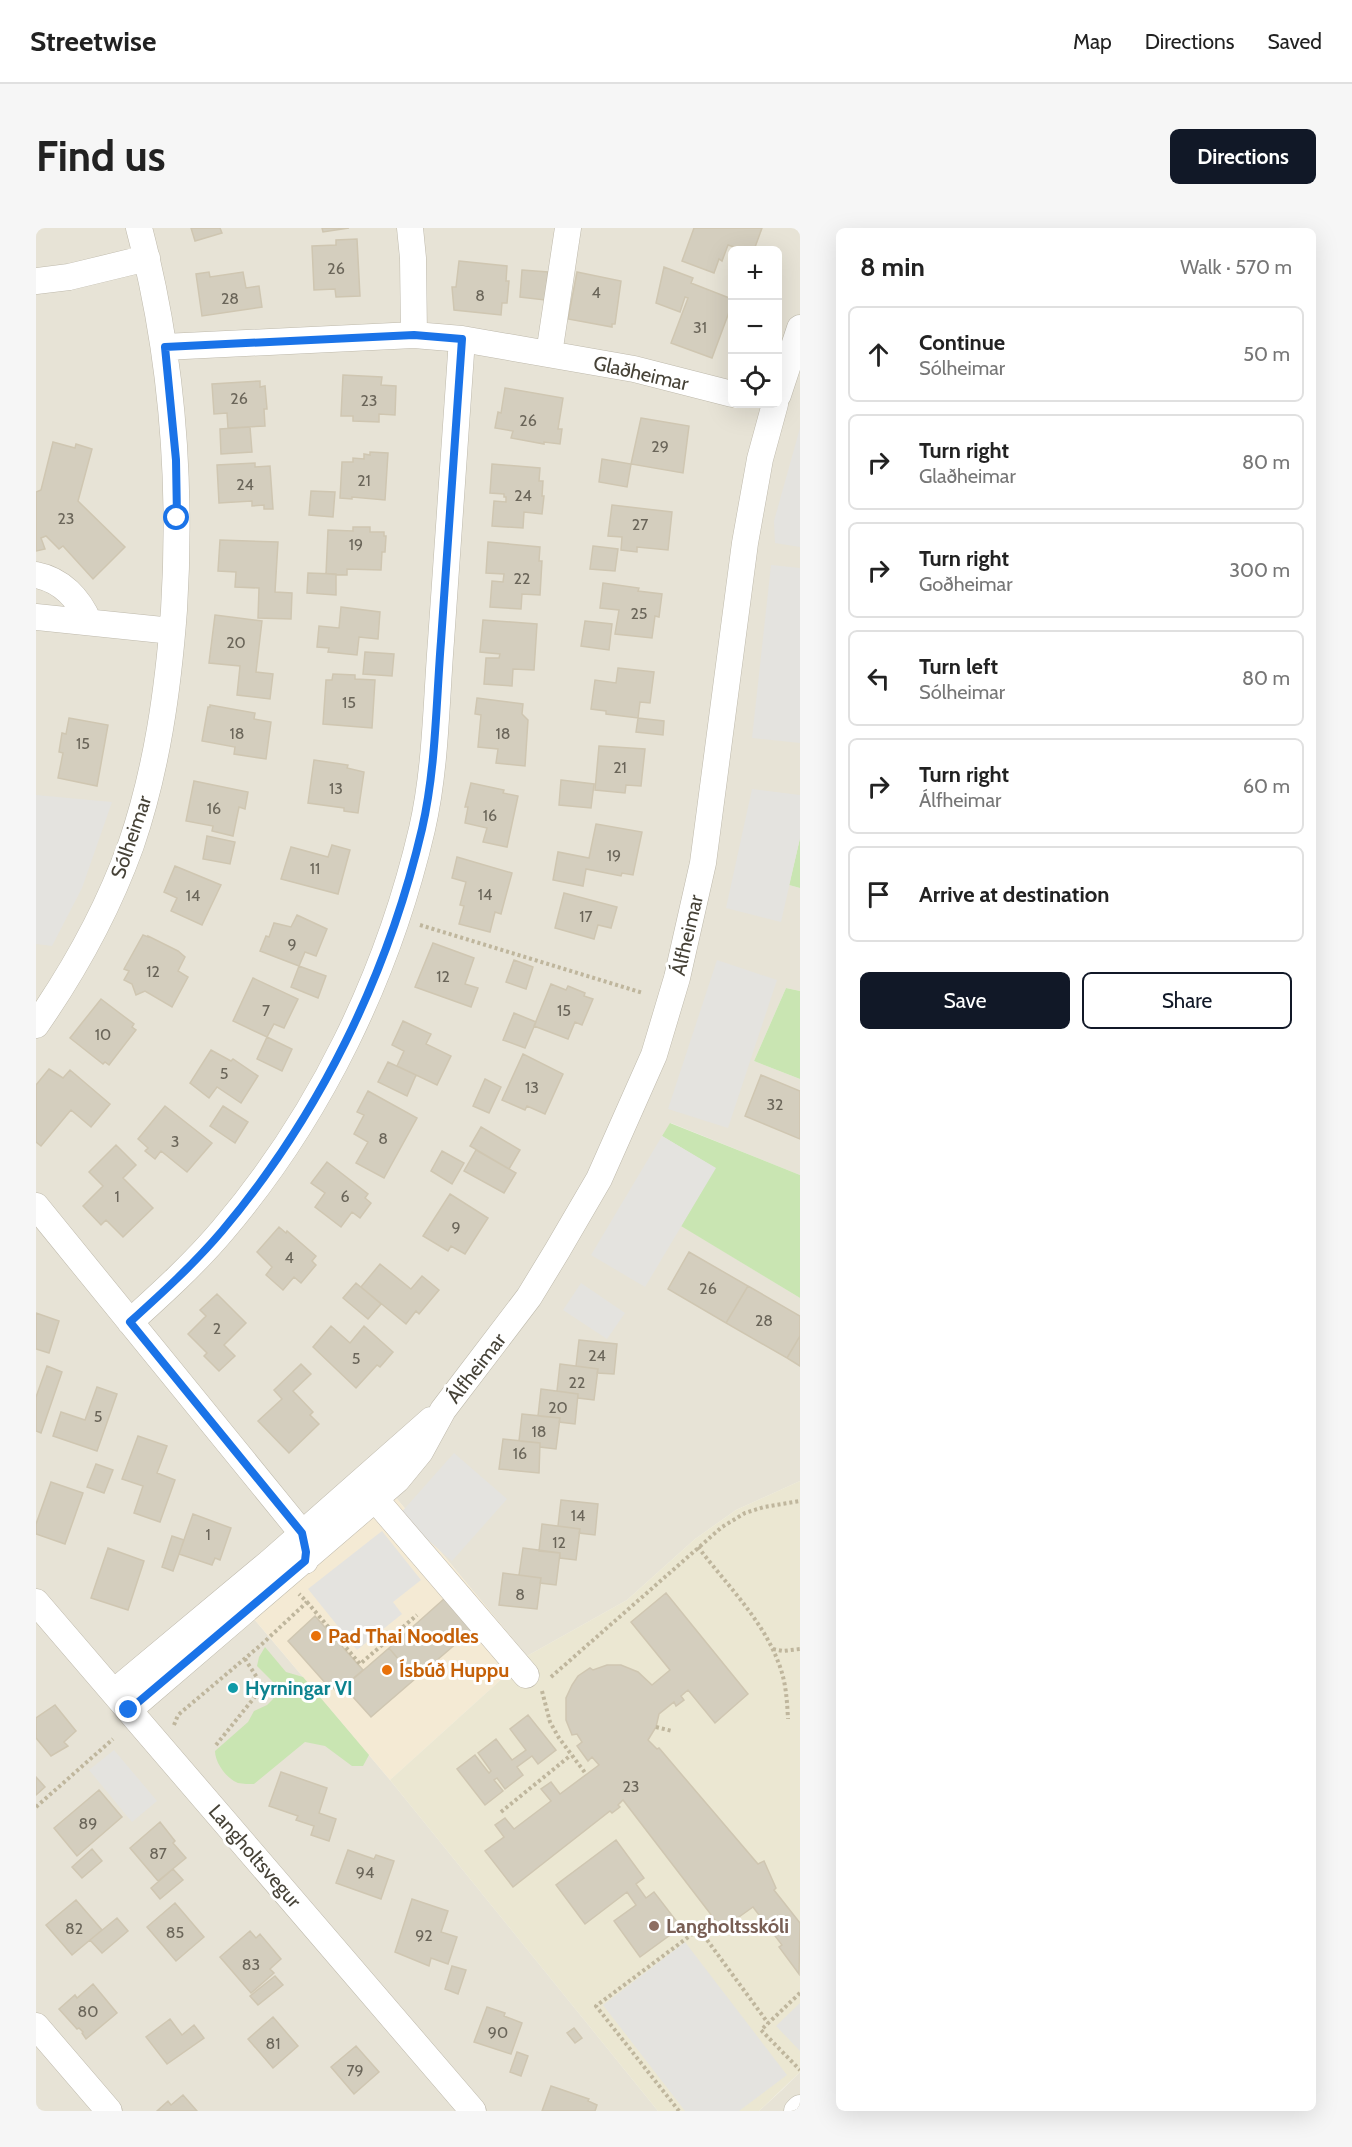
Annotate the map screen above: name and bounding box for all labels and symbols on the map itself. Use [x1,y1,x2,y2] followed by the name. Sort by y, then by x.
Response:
[327,259,345,278] house number: 26
[591,283,601,302] house number: 4
[475,286,485,305] house number: 8
[221,289,239,308] house number: 28
[693,318,707,337] house number: 31
[591,350,691,396] street label: Glaðheimar
[230,389,248,408] house number: 26
[360,391,378,410] house number: 23
[519,411,537,430] house number: 26
[651,437,669,456] house number: 29
[357,471,371,490] house number: 21
[236,475,254,494] house number: 24
[514,486,532,505] house number: 24
[163,504,189,530] route start
[57,509,75,528] house number: 23
[632,515,648,534] house number: 27
[349,535,363,554] house number: 19
[514,569,530,588] house number: 22
[630,604,648,623] house number: 25
[226,633,246,652] house number: 20
[342,693,356,712] house number: 15
[230,724,244,743] house number: 18
[496,724,510,743] house number: 18
[76,734,90,753] house number: 15
[613,758,627,777] house number: 21
[329,779,343,798] house number: 13
[106,792,157,882] street label: Sólheimar
[207,799,221,818] house number: 16
[483,806,497,825] house number: 16
[607,846,621,865] house number: 19
[310,859,320,878] house number: 11
[478,885,492,904] house number: 14
[186,886,200,905] house number: 14
[666,892,708,978] street label: Álfheimar
[579,907,593,926] house number: 17
[287,935,297,954] house number: 9
[146,962,160,981] house number: 12
[436,967,450,986] house number: 12
[262,1001,270,1020] house number: 7
[557,1001,571,1020] house number: 15
[95,1025,111,1044] house number: 10
[220,1064,228,1083] house number: 5
[525,1078,539,1097] house number: 13
[766,1095,784,1114] house number: 32
[378,1129,388,1148] house number: 8
[171,1132,179,1151] house number: 3
[114,1187,120,1206] house number: 1
[340,1187,350,1206] house number: 6
[451,1218,461,1237] house number: 9
[284,1248,294,1267] house number: 4
[699,1279,717,1298] house number: 26
[755,1311,773,1330] house number: 28
[213,1319,221,1338] house number: 2
[441,1328,511,1408] street label: Álfheimar
[588,1346,606,1365] house number: 24
[352,1349,360,1368] house number: 5
[569,1373,585,1392] house number: 22
[548,1398,568,1417] house number: 20
[94,1407,102,1426] house number: 5
[532,1422,546,1441] house number: 18
[513,1444,527,1463] house number: 16
[571,1506,585,1525] house number: 14
[205,1525,211,1544] house number: 1
[552,1533,566,1552] house number: 12
[515,1585,525,1604] house number: 8
[328,1624,479,1648] place label: Pad Thai Noodles
[309,1629,323,1643] marker: Pad Thai Noodles
[399,1658,509,1682] place label: Ísbúð Huppu
[380,1663,394,1677] marker: Ísbúð Huppu
[245,1676,353,1700] place label: Hyrningar VI
[226,1681,240,1695] marker: Hyrningar VI
[115,1696,141,1722] route end
[622,1777,640,1796] house number: 23
[204,1799,307,1913] street label: Langholtsvegur
[79,1814,97,1833] house number: 89
[149,1844,167,1863] house number: 87
[356,1863,374,1882] house number: 94
[666,1914,789,1938] place label: Langholtsskóli
[65,1919,83,1938] house number: 82
[647,1919,661,1933] marker: Langholtsskóli
[166,1923,184,1942] house number: 85
[415,1926,433,1945] house number: 92
[242,1955,260,1974] house number: 83
[78,2002,98,2021] house number: 80
[488,2023,508,2042] house number: 90
[266,2034,280,2053] house number: 81
[346,2061,364,2080] house number: 79

